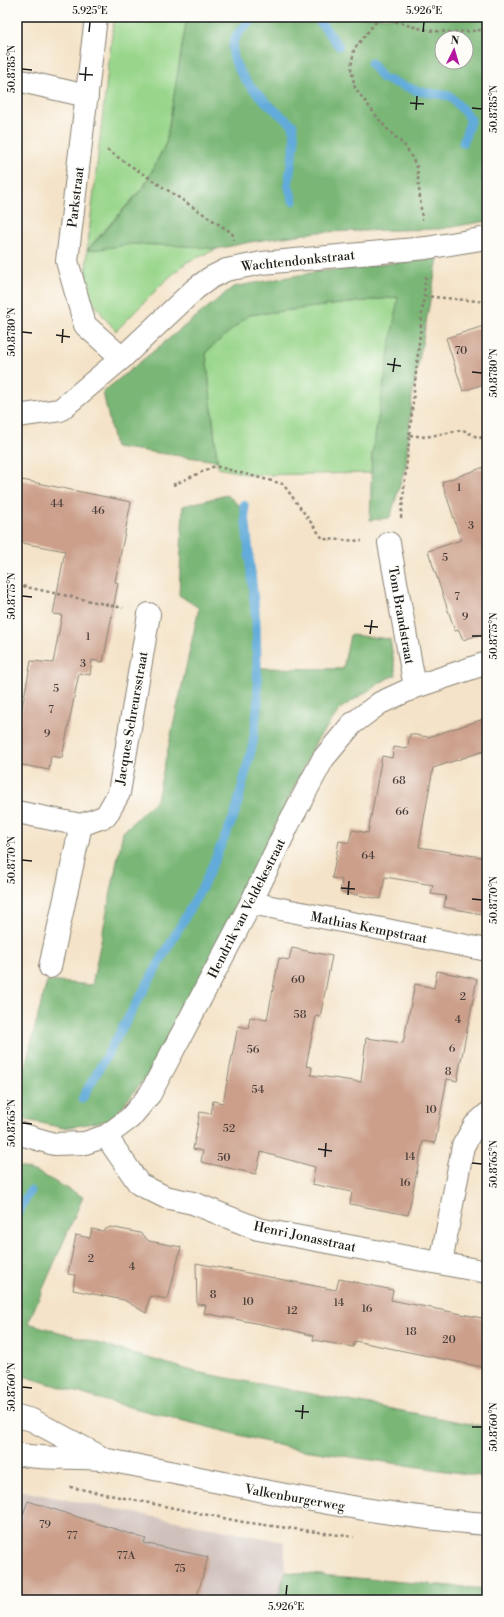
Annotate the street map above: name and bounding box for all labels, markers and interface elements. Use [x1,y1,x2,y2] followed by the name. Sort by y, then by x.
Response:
[72,5,108,17] text: 5.925°E
[406,5,442,17] text: 5.926°E
[434,30,474,70] north arrow
[450,34,460,48] text: N
[6,44,18,93] text: 50.8785°N
[488,84,500,133] text: 50.8785°N
[64,165,88,229] street label: Parkstraat
[240,247,356,275] street label: Wachtendonkstraat
[6,307,18,357] text: 50.8780°N
[455,344,467,358] house number: 70
[488,348,500,398] text: 50.8780°N
[457,481,462,495] house number: 1
[50,497,64,511] house number: 44
[91,504,105,518] house number: 46
[468,519,474,533] house number: 3
[442,551,448,565] house number: 5
[384,565,418,666] street label: Tom Brandstraat
[6,572,18,619] text: 50.8775°N
[454,590,460,604] house number: 7
[462,610,469,624] house number: 9
[488,612,500,659] text: 50.8775°N
[86,630,91,644] house number: 1
[112,650,152,787] street label: Jacques Schreursstraat
[80,657,86,671] house number: 3
[53,682,59,696] house number: 5
[48,703,54,717] house number: 7
[44,727,51,741] house number: 9
[392,774,406,788] house number: 68
[395,805,409,819] house number: 66
[6,835,18,884] text: 50.8770°N
[205,836,289,981] street label: Hendrik van Veldekestraat
[361,849,375,863] house number: 64
[488,875,500,924] text: 50.8770°N
[309,909,429,947] street label: Mathias Kempstraat
[291,973,305,987] house number: 60
[460,990,466,1004] house number: 2
[294,1008,307,1022] house number: 58
[455,1013,462,1027] house number: 4
[449,1042,456,1056] house number: 6
[247,1043,260,1057] house number: 56
[445,1065,452,1079] house number: 8
[252,1083,265,1097] house number: 54
[6,1099,18,1147] text: 50.8765°N
[425,1103,437,1117] house number: 10
[223,1122,235,1136] house number: 52
[488,1140,500,1188] text: 50.8765°N
[405,1150,416,1164] house number: 14
[217,1151,231,1165] house number: 50
[399,1176,411,1190] house number: 16
[252,1218,358,1256] street label: Henri Jonasstraat
[88,1252,94,1266] house number: 2
[129,1260,136,1274] house number: 4
[210,1288,217,1302] house number: 8
[242,1295,254,1309] house number: 10
[334,1296,345,1310] house number: 14
[361,1302,373,1316] house number: 16
[286,1304,298,1318] house number: 12
[405,1325,417,1339] house number: 18
[442,1333,456,1347] house number: 20
[6,1362,18,1411] text: 50.8760°N
[488,1402,500,1451] text: 50.8760°N
[243,1481,346,1515] street label: Valkenburgerweg
[39,1518,51,1532] house number: 79
[66,1529,78,1543] house number: 77
[117,1549,136,1563] house number: 77A
[174,1562,186,1576] house number: 75
[268,1601,304,1613] text: 5.926°E

